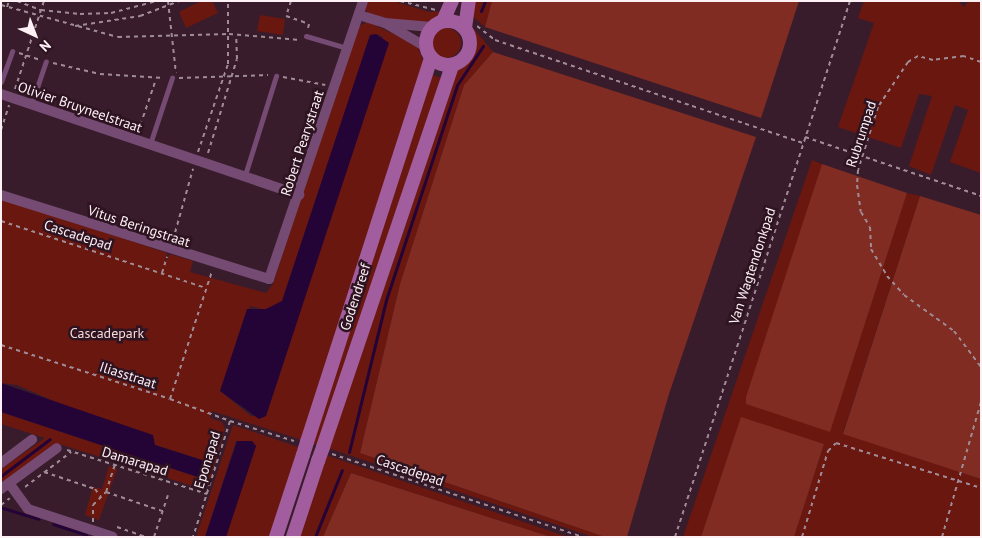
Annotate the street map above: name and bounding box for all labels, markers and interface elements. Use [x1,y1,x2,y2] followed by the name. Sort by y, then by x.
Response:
[10,10,60,60] north arrow
[36,36,55,56] text: N
[16,78,144,136] street label: Olivier Bruyneelstraat
[277,88,327,198] street label: Robert Pearystraat
[842,99,880,169] street label: Rubrumpad
[86,202,192,250] street label: Vitus Beringstraat
[725,205,779,327] street label: Van Wagtendonkpad
[42,216,114,254] street label: Cascadepad
[336,261,374,333] street label: Godendreef
[70,325,144,341] park label: Cascadepark
[97,358,159,392] street label: Iliasstraat
[190,429,224,491] street label: Eponapad
[100,443,170,479] street label: Damarapad
[374,451,446,489] street label: Cascadepad

